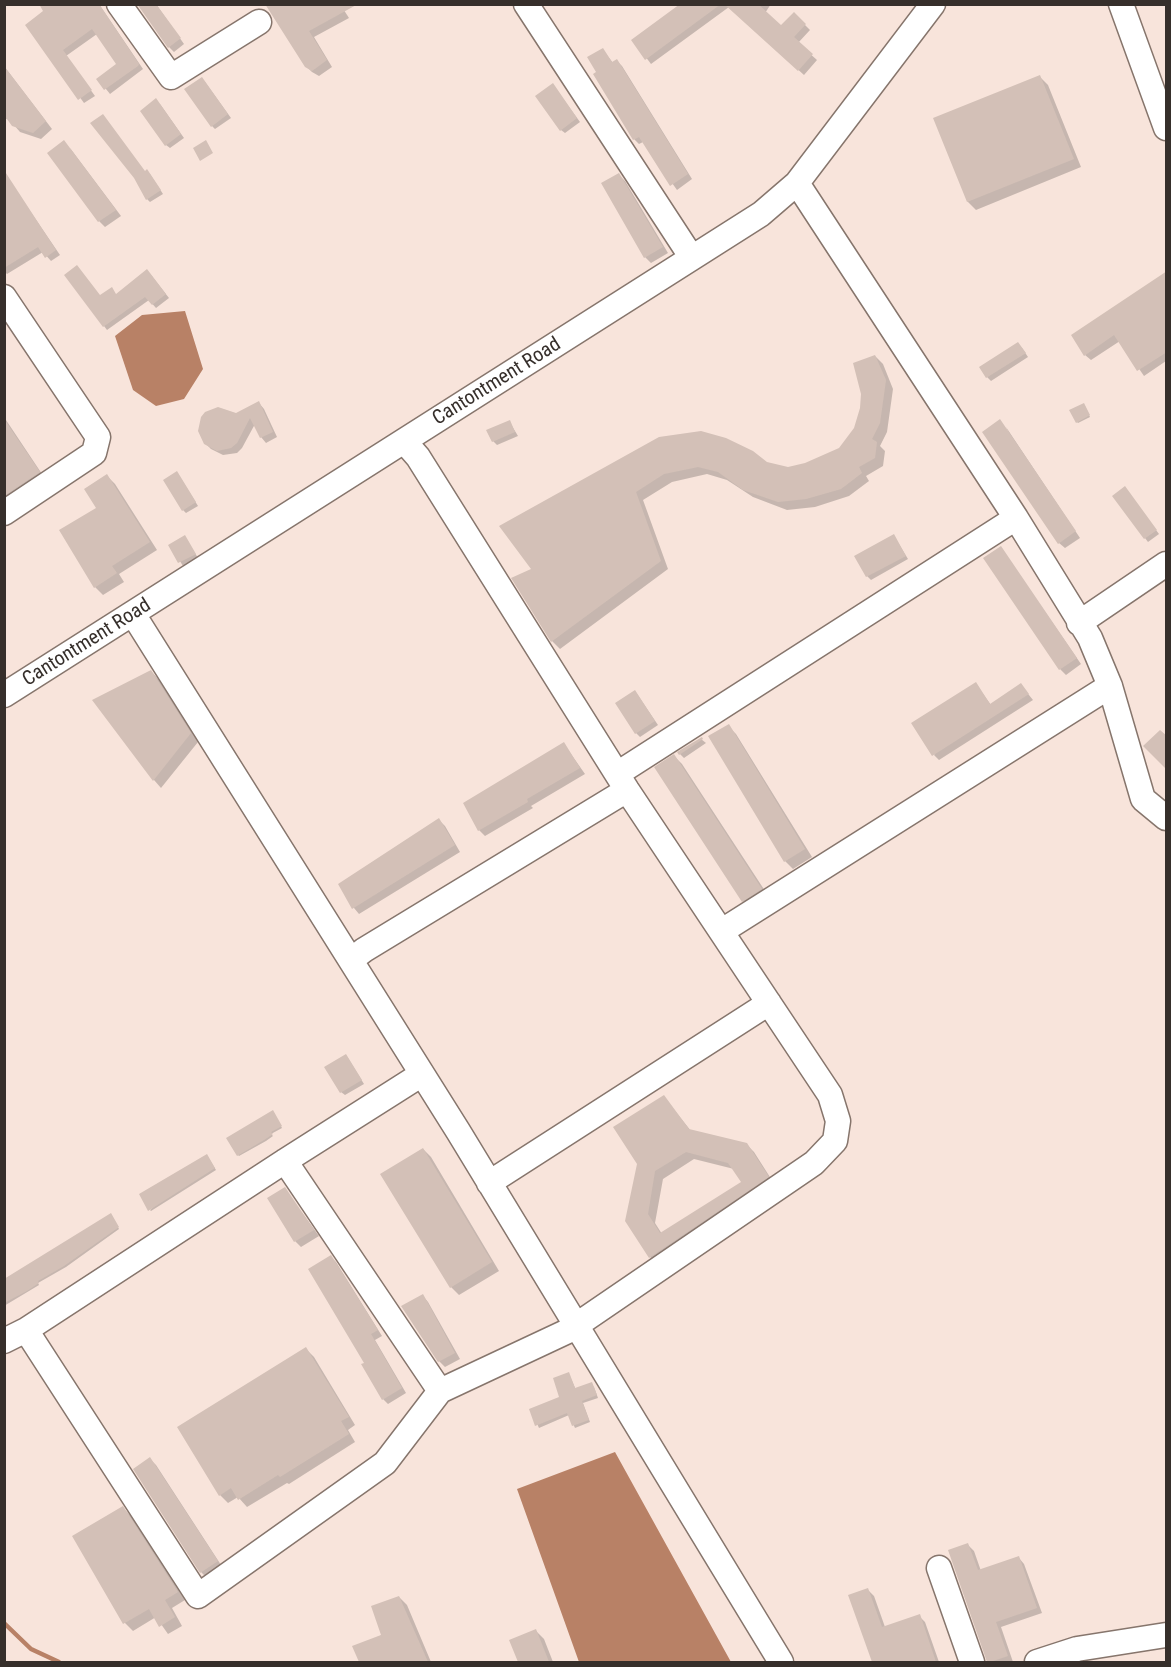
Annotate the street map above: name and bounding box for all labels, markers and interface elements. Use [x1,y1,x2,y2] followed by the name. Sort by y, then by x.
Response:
[428,333,566,431] street label: Cantontment Road
[18,594,156,692] street label: Cantontment Road

